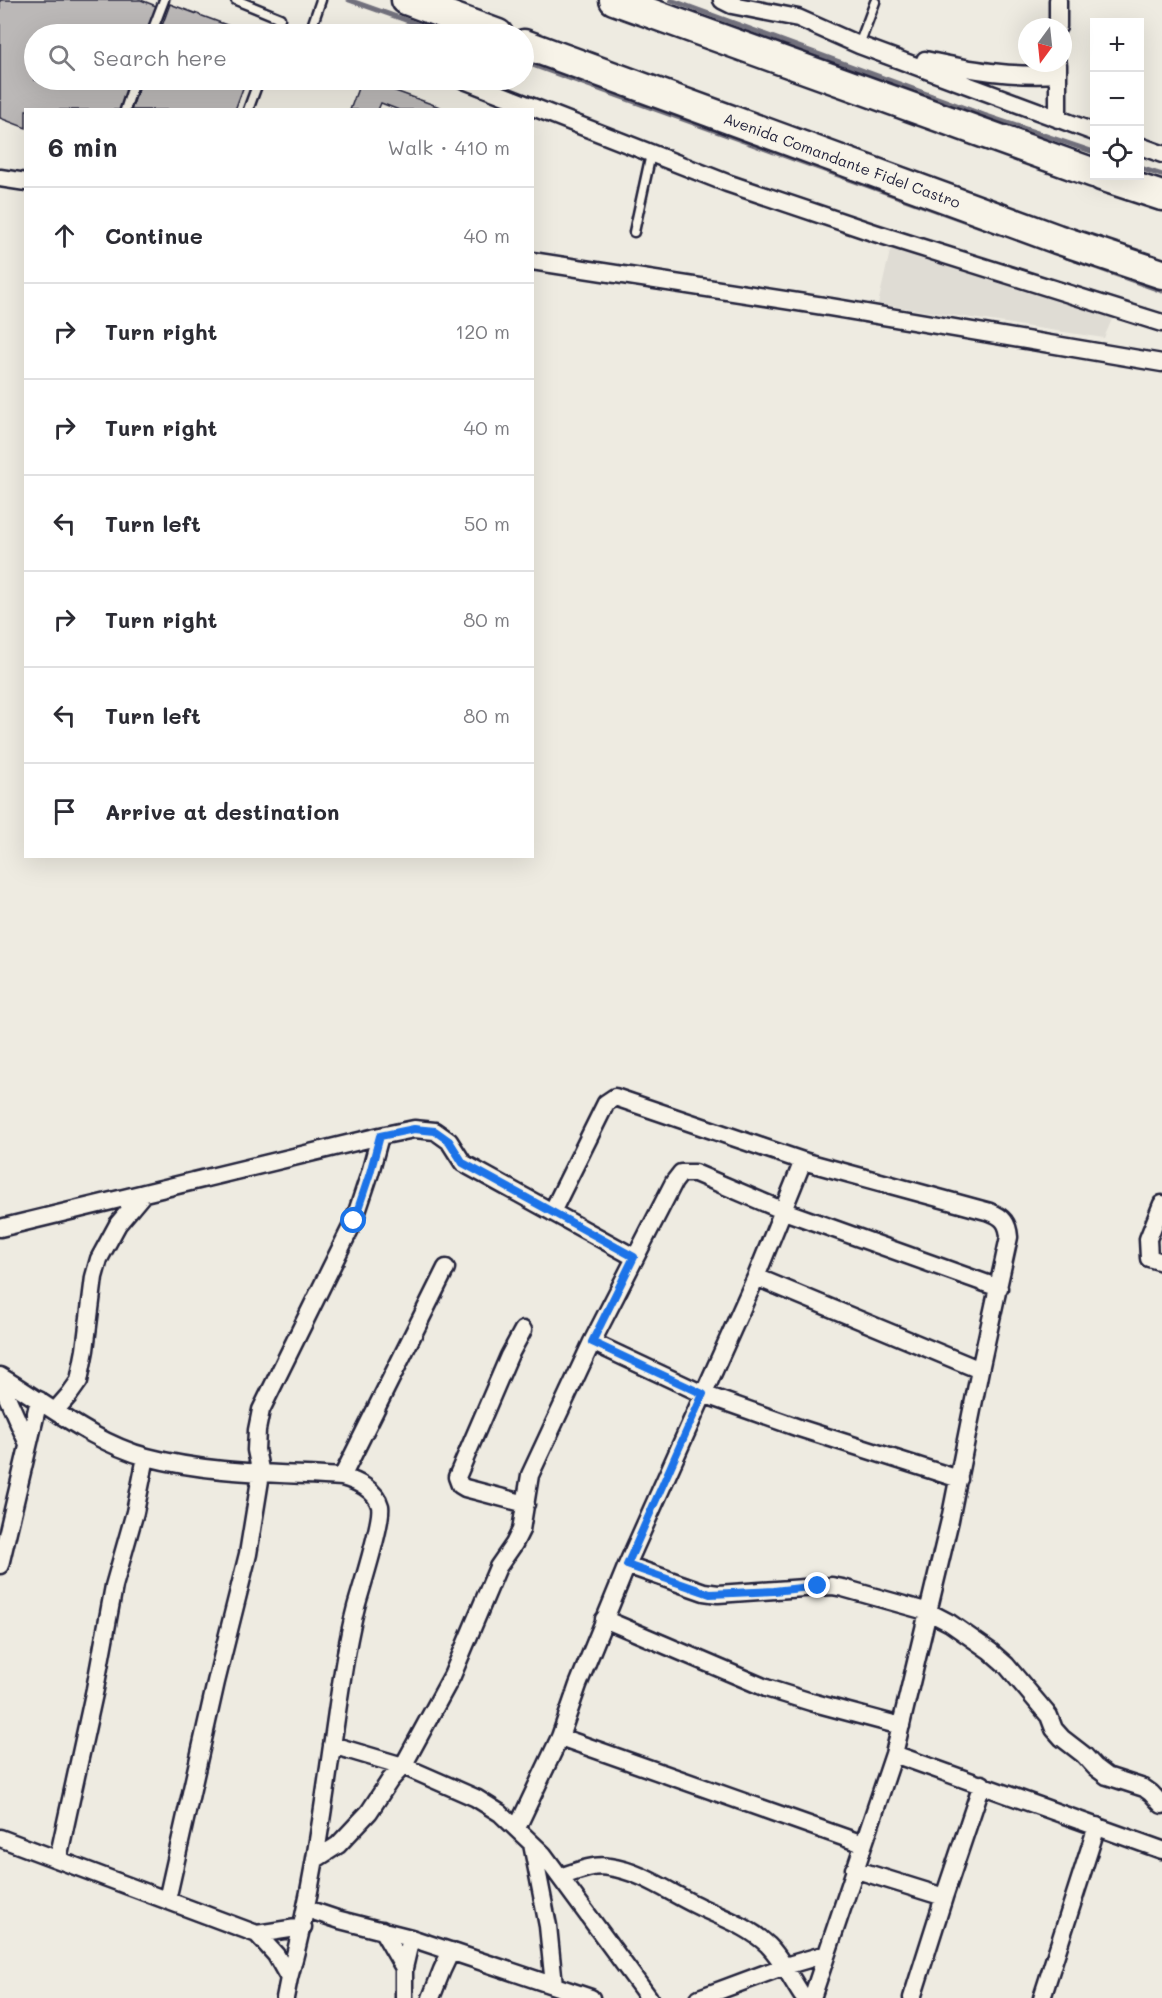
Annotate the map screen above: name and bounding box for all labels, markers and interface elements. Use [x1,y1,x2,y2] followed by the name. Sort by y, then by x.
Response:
[1018,18,1072,72] north arrow
[1090,18,1144,180] map controls
[1090,18,1144,72] button: +
[24,24,534,90] search box
[45,41,78,74] icon: search
[93,43,227,72] text: Search here
[1090,72,1144,126] button: −
[721,108,964,212] street label: Avenida Comandante Fidel Castro
[1090,126,1144,180] button: locate
[48,130,117,164] text: 6 min
[387,134,510,160] text: Walk · 410 m
[48,219,81,252] icon: ahead
[105,221,203,250] text: Continue
[464,222,510,248] text: 40 m
[48,315,81,348] icon: right
[105,317,217,346] text: Turn right
[455,318,510,344] text: 120 m
[48,411,81,444] icon: right
[105,413,217,442] text: Turn right
[464,414,510,440] text: 40 m
[48,507,81,540] icon: left
[105,509,201,538] text: Turn left
[464,510,510,536] text: 50 m
[48,603,81,636] icon: right
[105,605,217,634] text: Turn right
[463,606,510,632] text: 80 m
[48,699,81,732] icon: left
[105,701,201,730] text: Turn left
[463,702,510,728] text: 80 m
[48,795,81,828] icon: arrive
[105,797,340,826] text: Arrive at destination
[340,1207,366,1233] route start
[804,1572,830,1598] route end

